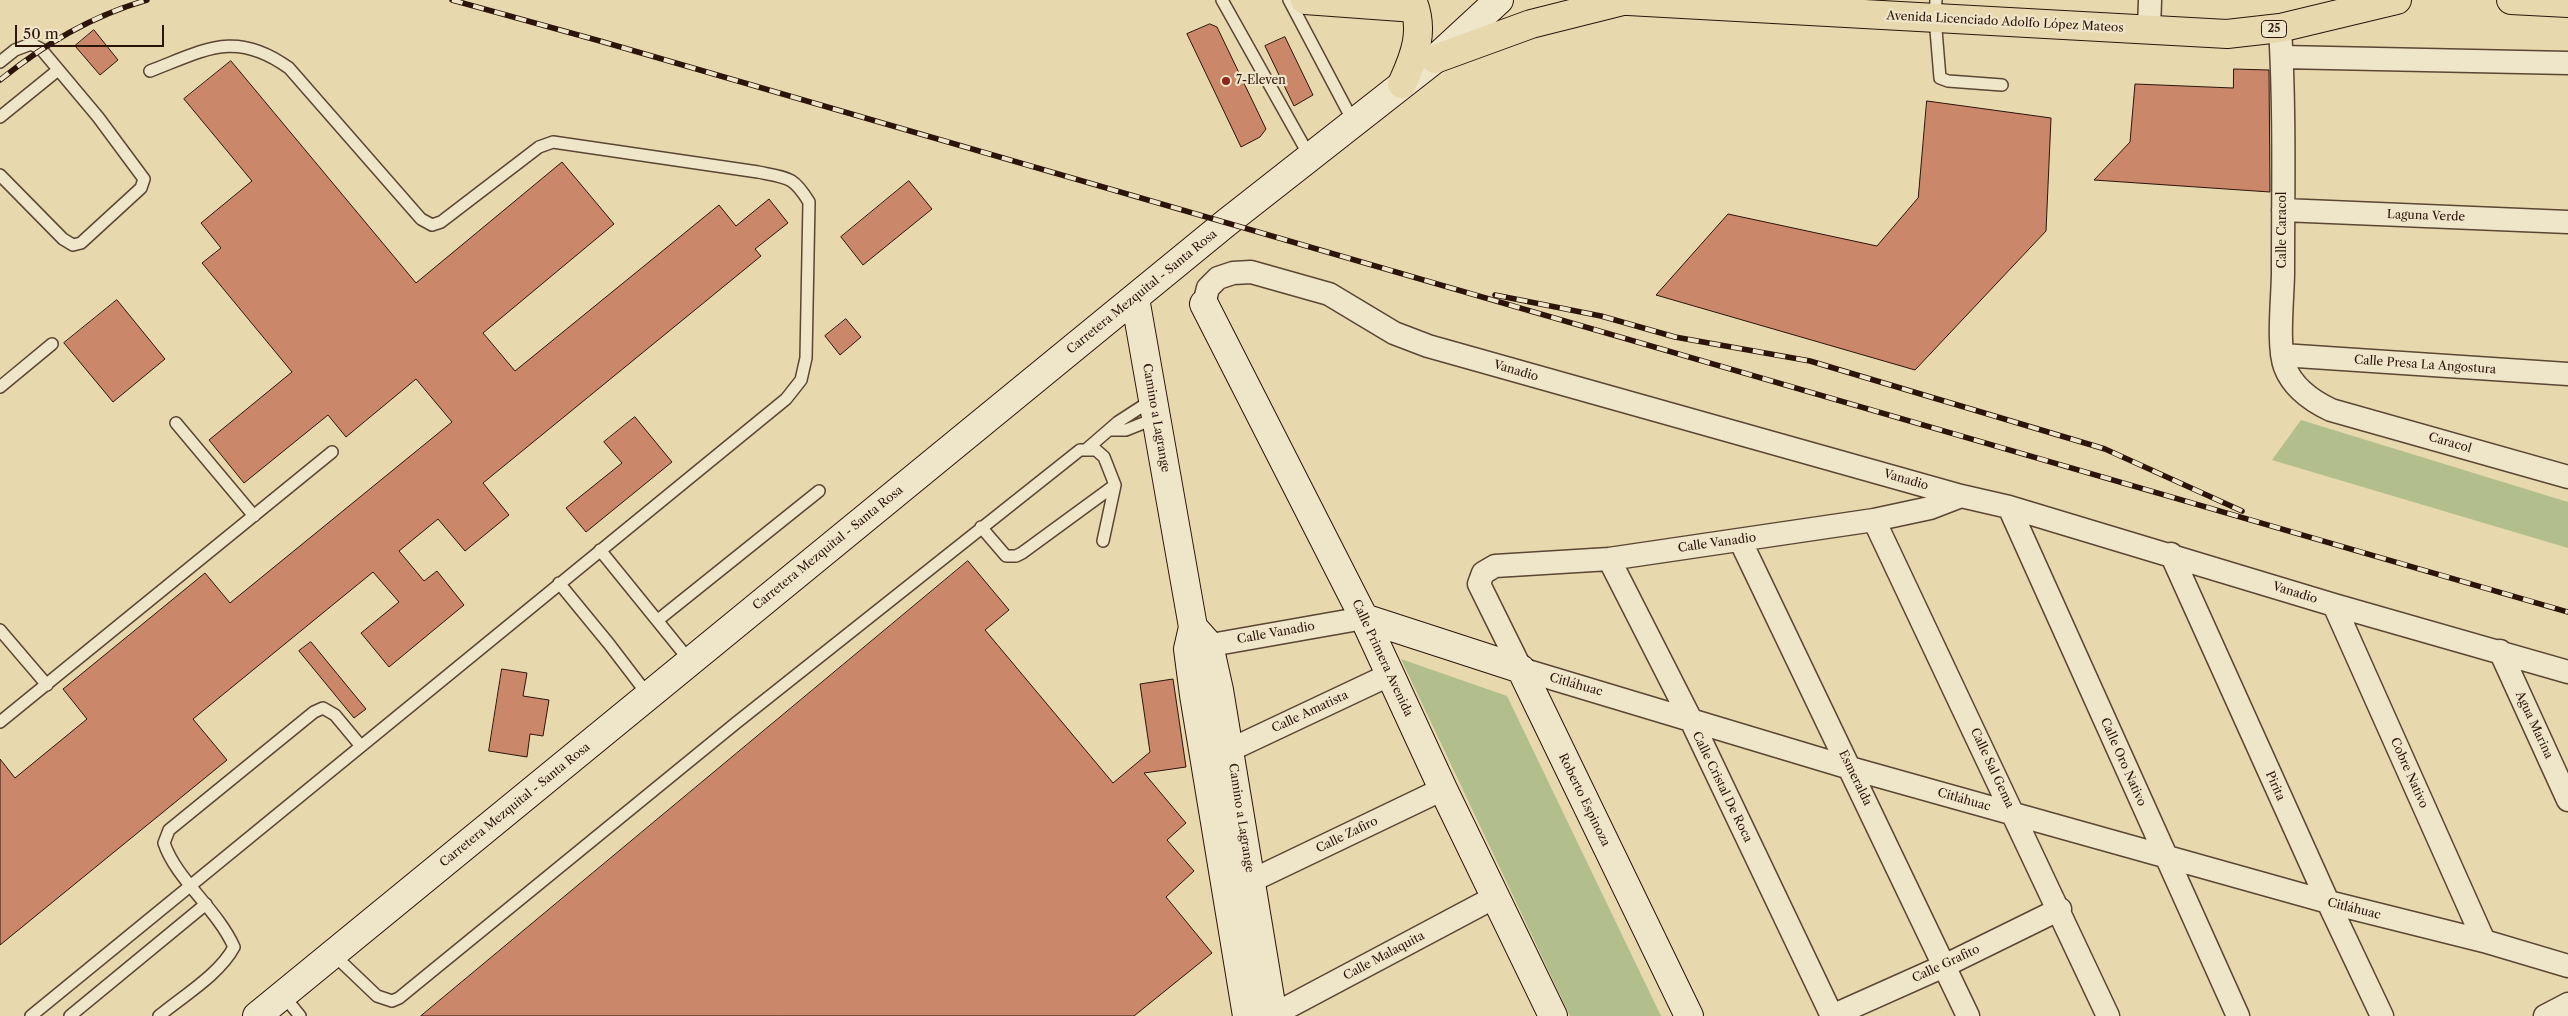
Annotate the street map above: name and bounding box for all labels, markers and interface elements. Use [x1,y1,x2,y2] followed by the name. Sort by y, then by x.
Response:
[1886,9,2124,35] street label: Avenida Licenciado Adolfo López Mateos
[18,15,166,47] scale bar
[2262,20,2286,38] road number: 25
[23,24,59,43] text: 50 m
[1236,74,1286,88] place label: 7-Eleven
[1220,75,1232,87] marker: 7-Eleven
[2276,192,2290,268] street label: Calle Caracol
[2387,207,2465,225] street label: Laguna Verde
[1064,227,1220,357] street label: Carretera Mezquital - Santa Rosa
[2353,353,2497,377] street label: Calle Presa La Angostura
[1492,358,1540,384] street label: Vanadio
[1139,362,1173,474] street label: Camino a Lagrange
[2427,430,2473,456] street label: Caracol
[1882,467,1930,493] street label: Vanadio
[750,483,906,613] street label: Carretera Mezquital - Santa Rosa
[1677,530,1757,556] street label: Calle Vanadio
[2271,579,2319,607] street label: Vanadio
[1349,597,1415,719] street label: Calle Primera Avenida
[1236,619,1316,647] street label: Calle Vanadio
[1548,671,1604,699] street label: Citláhuac
[1270,688,1350,736] street label: Calle Amatista
[2512,689,2556,761] street label: Agua Marina
[2097,716,2149,808] street label: Calle Oro Nativo
[1967,726,2017,810] street label: Calle Sal Gema
[1689,729,1755,845] street label: Calle Cristal De Roca
[2387,735,2431,811] street label: Cobre Nativo
[437,740,593,870] street label: Carretera Mezquital - Santa Rosa
[1835,748,1875,808] street label: Esmeralda
[1555,751,1613,849] street label: Roberto Espinoza
[1225,762,1257,874] street label: Camino a Lagrange
[2262,769,2288,803] street label: Pirita
[1936,786,1992,814] street label: Citláhuac
[1314,814,1380,856] street label: Calle Zafiro
[2326,895,2382,923] street label: Citláhuac
[1341,929,1427,983] street label: Calle Malaquita
[1910,942,1982,986] street label: Calle Grafito

